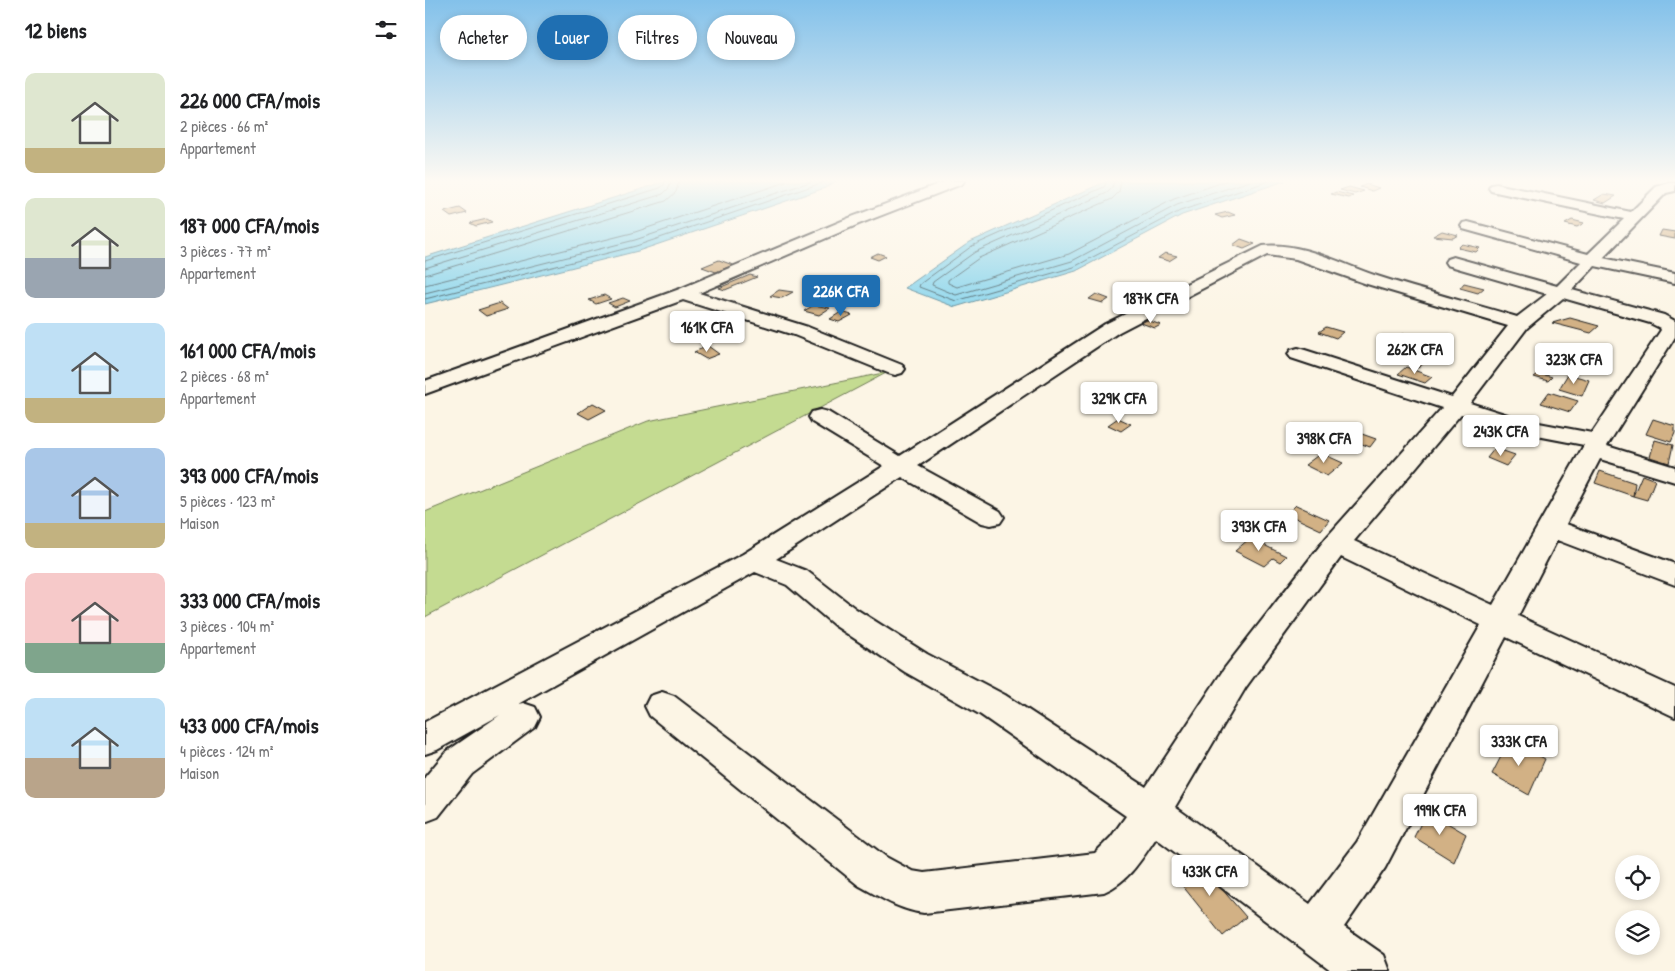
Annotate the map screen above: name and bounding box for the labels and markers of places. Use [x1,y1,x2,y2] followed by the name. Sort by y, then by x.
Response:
[789,274,893,317] pin: 226K CFA
[1099,282,1203,324] pin: 187K CFA
[655,310,759,353] pin: 161K CFA
[1363,332,1467,375] pin: 262K CFA
[1522,342,1626,385] pin: 323K CFA
[1067,382,1171,424] pin: 329K CFA
[1449,414,1553,457] pin: 243K CFA
[1272,422,1376,464] pin: 398K CFA
[1207,510,1311,552] pin: 393K CFA
[1467,724,1571,767] pin: 333K CFA
[1388,794,1492,836] pin: 199K CFA
[1158,854,1262,897] pin: 433K CFA

